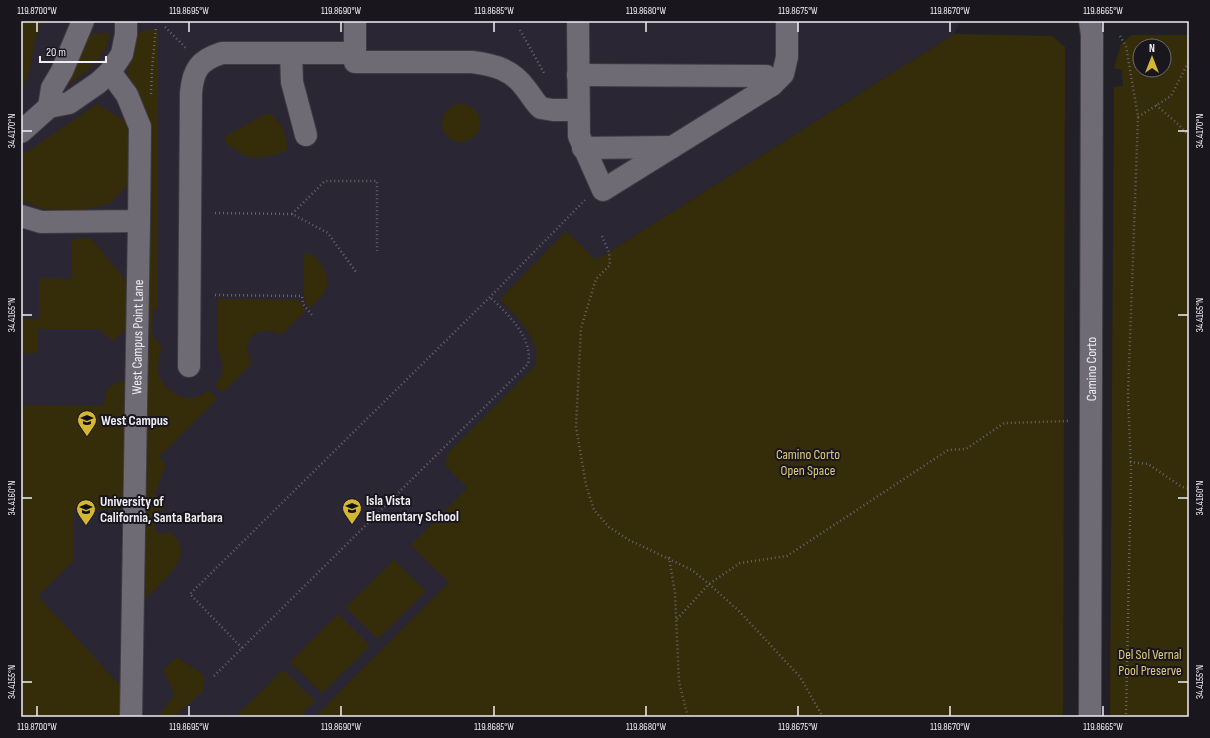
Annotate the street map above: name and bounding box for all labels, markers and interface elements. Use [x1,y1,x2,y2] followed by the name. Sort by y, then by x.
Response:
[17,5,57,17] text: 119.8700°W
[169,5,209,17] text: 119.8695°W
[321,5,362,17] text: 119.8690°W
[474,5,514,17] text: 119.8685°W
[626,5,667,17] text: 119.8680°W
[778,5,818,17] text: 119.8675°W
[930,5,970,17] text: 119.8670°W
[1083,5,1123,17] text: 119.8665°W
[40,38,106,64] scale bar
[1132,38,1172,78] north arrow
[1149,42,1155,55] text: N
[46,45,66,60] text: 20 m
[6,114,18,148] text: 34.4170°N
[1194,114,1206,148] text: 34.4170°N
[128,279,147,395] street label: West Campus Point Lane
[6,298,18,332] text: 34.4165°N
[1194,298,1206,332] text: 34.4165°N
[1083,337,1100,401] street label: Camino Corto
[76,409,98,437] school or university icon: West Campus
[101,412,168,429] place label: West Campus
[776,446,840,479] park label: Camino Corto Open Space
[6,481,18,515] text: 34.4160°N
[1194,481,1206,515] text: 34.4160°N
[366,492,459,525] place label: Isla Vista Elementary School
[100,493,223,526] place label: University of California, Santa Barbara
[341,497,363,525] school or university icon: Isla Vista Elementary School
[75,498,97,526] school or university icon: University of California, Santa Barbara
[1118,646,1182,679] park label: Del Sol Vernal Pool Preserve
[6,665,18,699] text: 34.4155°N
[1194,665,1206,699] text: 34.4155°N
[17,721,57,733] text: 119.8700°W
[169,721,209,733] text: 119.8695°W
[321,721,362,733] text: 119.8690°W
[474,721,514,733] text: 119.8685°W
[626,721,667,733] text: 119.8680°W
[778,721,818,733] text: 119.8675°W
[930,721,970,733] text: 119.8670°W
[1083,721,1123,733] text: 119.8665°W

